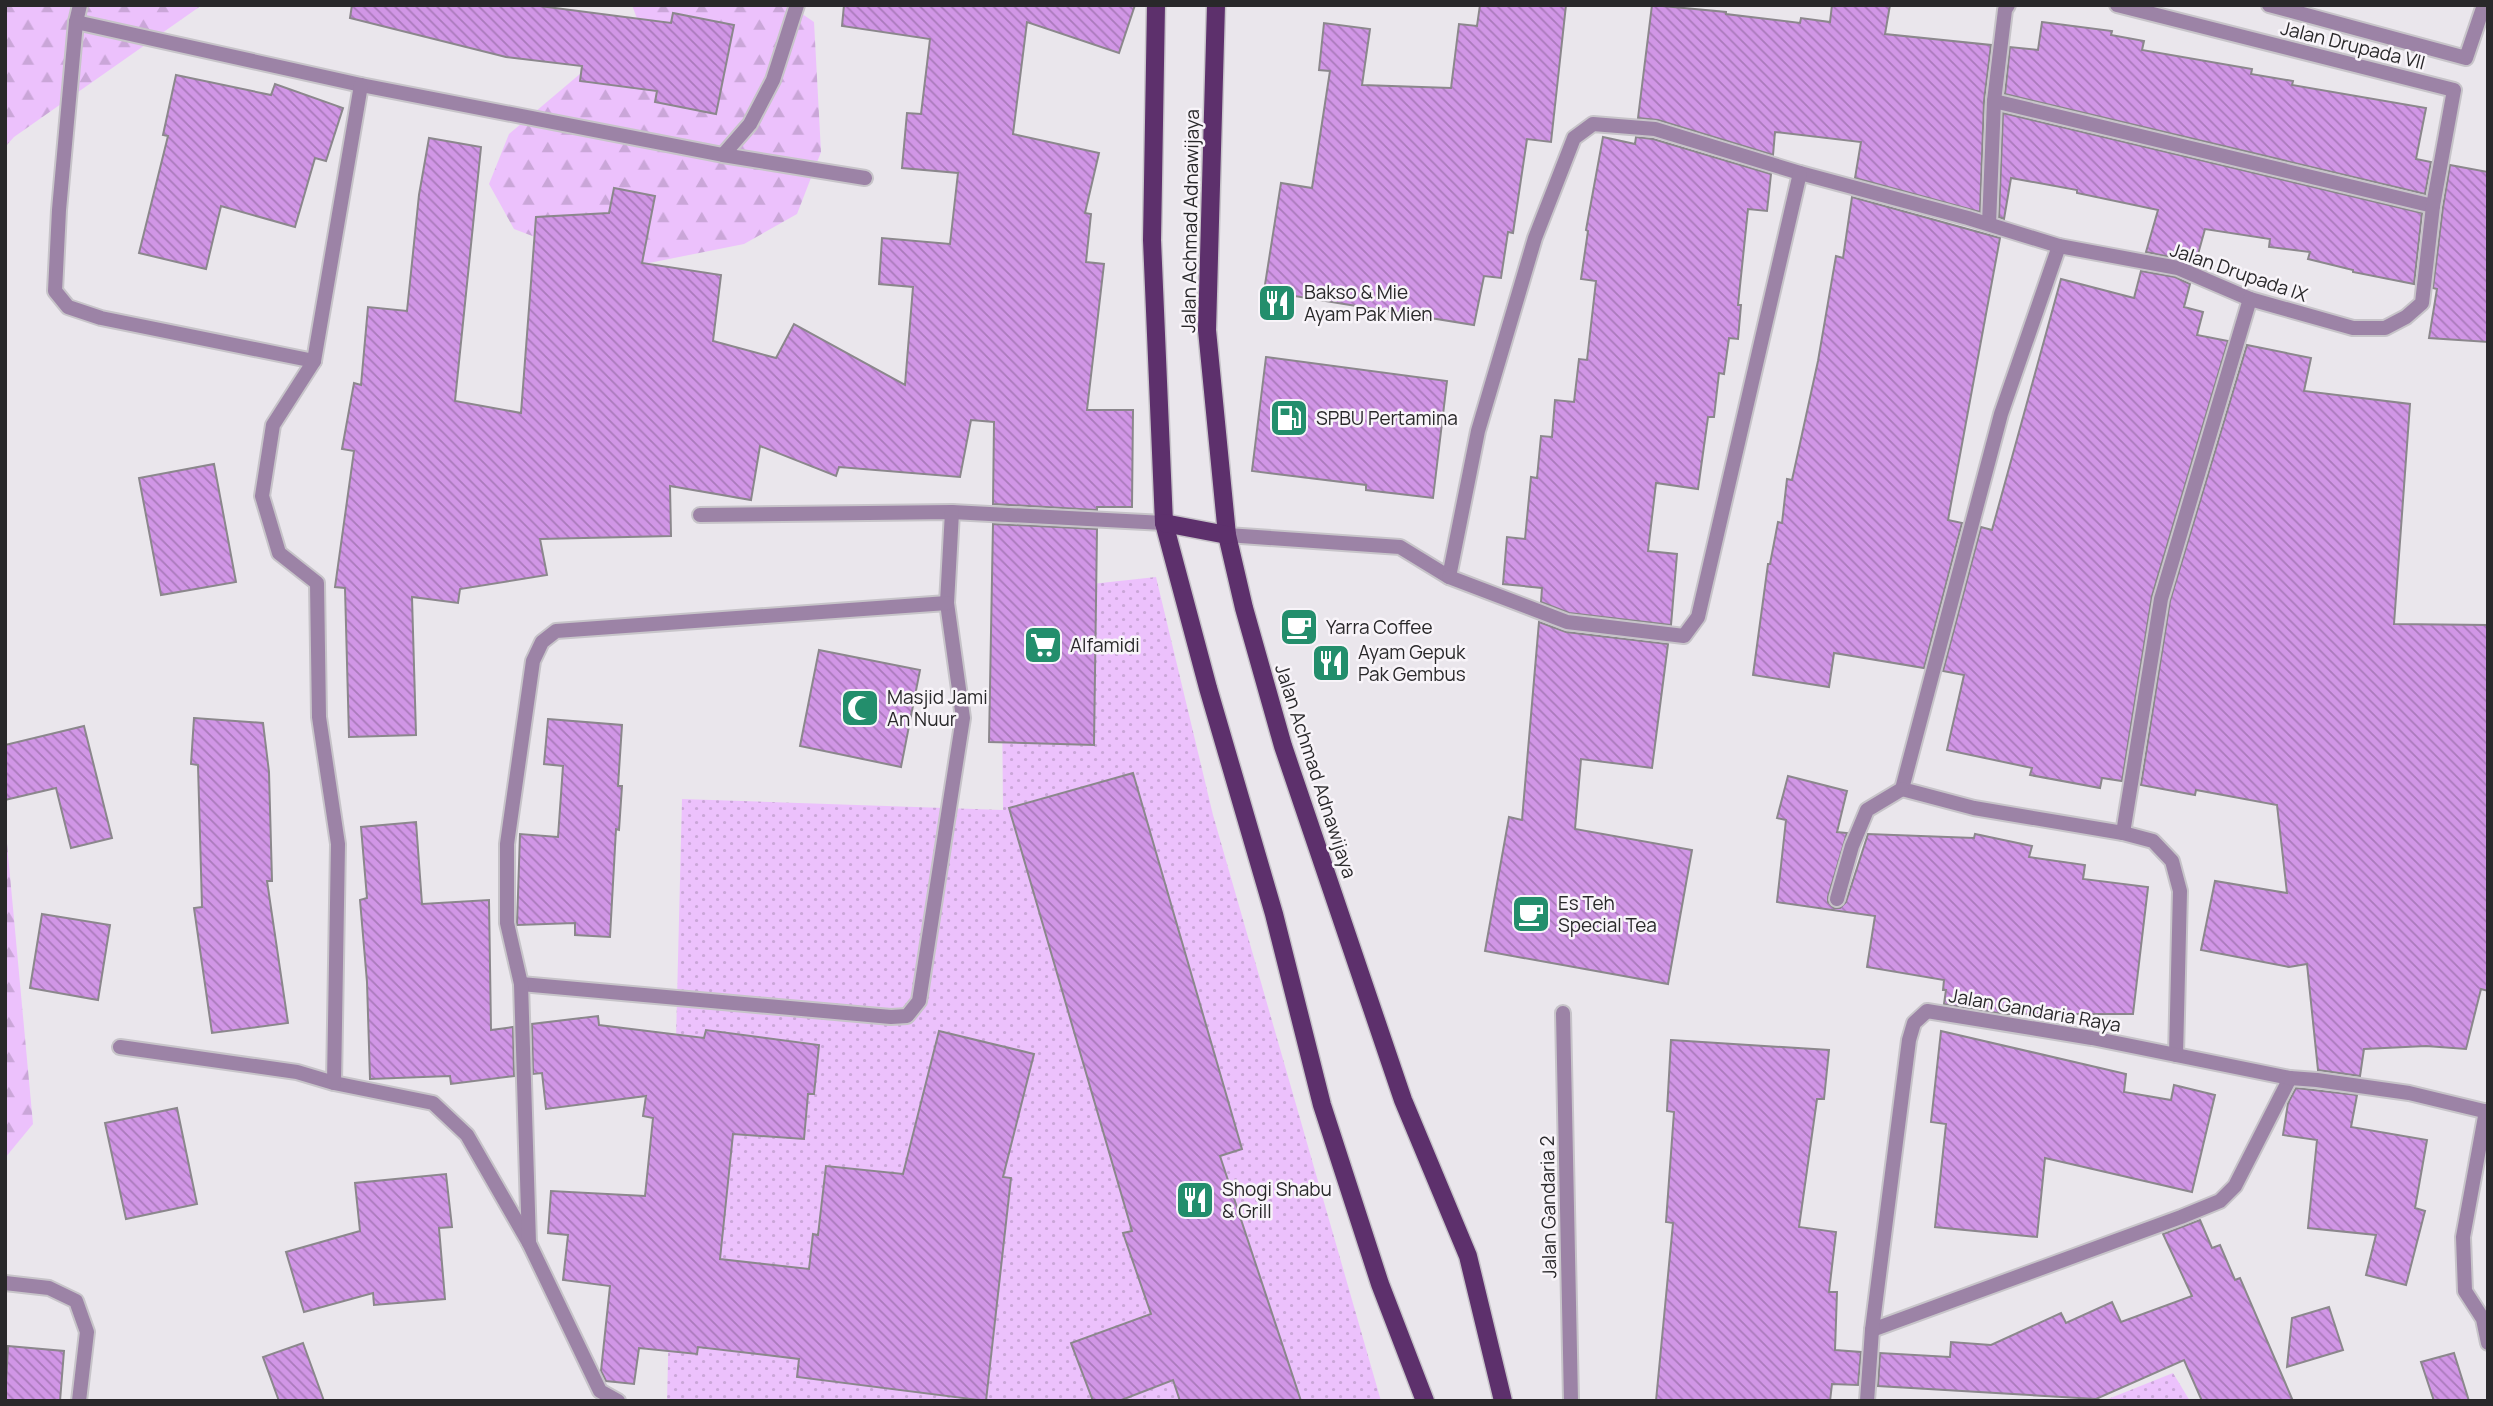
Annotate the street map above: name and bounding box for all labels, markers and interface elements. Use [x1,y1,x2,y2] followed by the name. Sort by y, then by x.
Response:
[2278,14,2428,76] street label: Jalan Drupada VII
[1175,109,1205,333] street label: Jalan Achmad Adnawijaya
[2167,236,2312,308] street label: Jalan Drupada IX
[1304,279,1433,327] place label: Bakso & Mie Ayam Pak Mien
[1256,282,1298,324] restaurant icon: Bakso & Mie Ayam Pak Mien
[1268,397,1310,439] fuel station icon: SPBU Pertamina
[1316,405,1458,431] place label: SPBU Pertamina
[1278,606,1320,648] cafe icon: Yarra Coffee
[1326,614,1433,640] place label: Yarra Coffee
[1022,624,1064,666] supermarket icon: Alfamidi
[1070,632,1140,658] place label: Alfamidi
[1358,639,1466,687] place label: Ayam Gepuk Pak Gembus
[1310,642,1352,684] restaurant icon: Ayam Gepuk Pak Gembus
[1269,661,1363,881] street label: Jalan Achmad Adnawijaya
[887,684,988,732] place label: Masjid Jami An Nuur
[839,687,881,729] mosque icon: Masjid Jami An Nuur
[1558,890,1657,938] place label: Es Teh Special Tea
[1510,893,1552,935] cafe icon: Es Teh Special Tea
[1947,982,2123,1038] street label: Jalan Gandaria Raya
[1534,1135,1562,1279] street label: Jalan Gandaria 2
[1222,1176,1332,1224] place label: Shogi Shabu & Grill
[1174,1179,1216,1221] restaurant icon: Shogi Shabu & Grill

